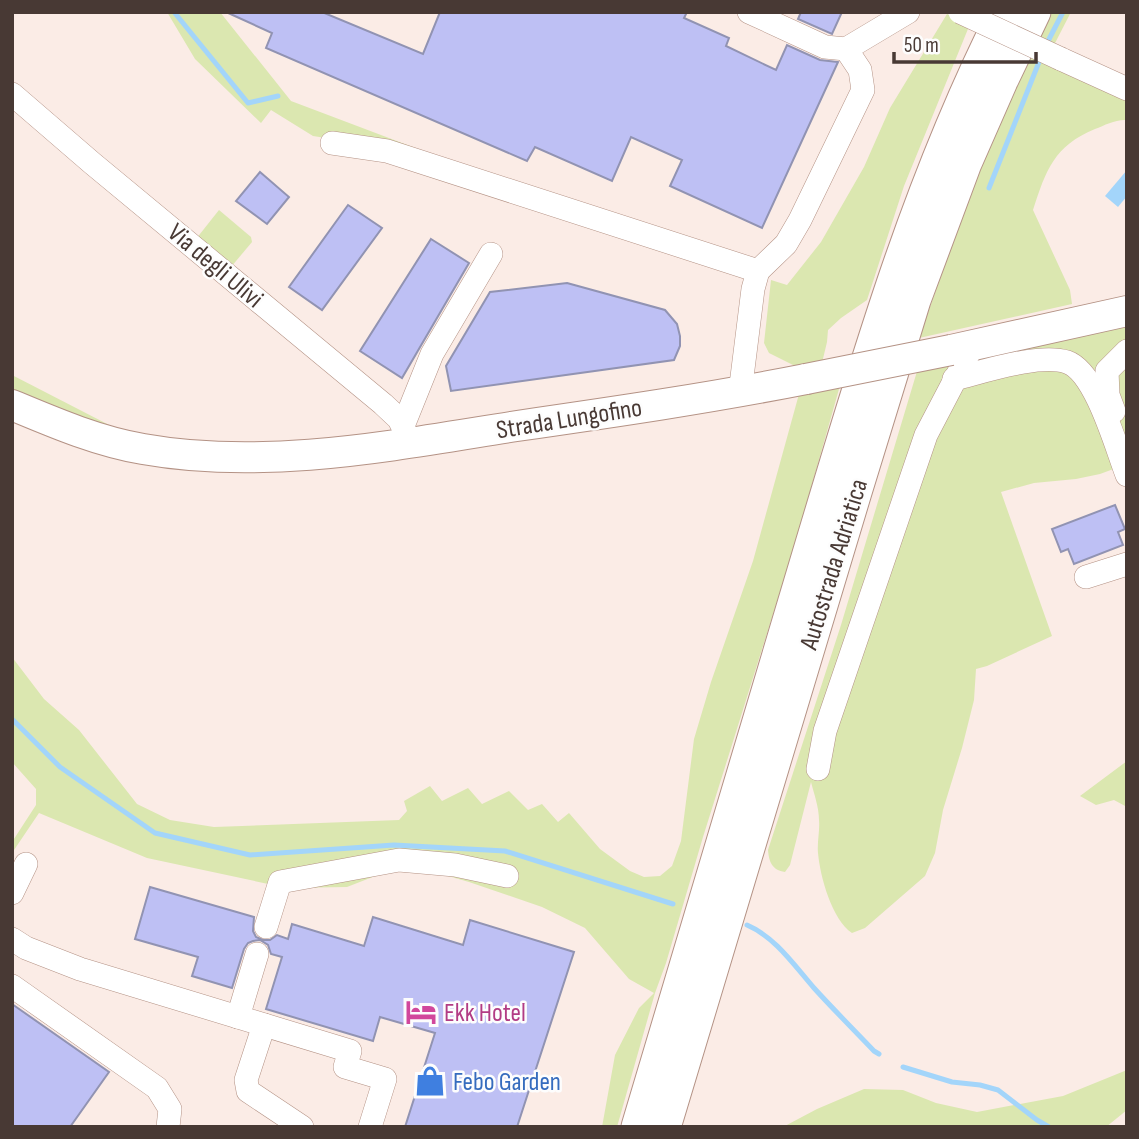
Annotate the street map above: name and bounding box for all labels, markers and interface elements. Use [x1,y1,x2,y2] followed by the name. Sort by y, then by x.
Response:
[894,21,1036,65] scale bar
[904,33,939,58] text: 50 m
[161,217,269,315] street label: Via degli Ulivi
[494,393,644,446] street label: Strada Lungofino
[794,475,875,654] street label: Autostrada Adriatica
[404,995,438,1029] hotel icon: Ekk Hotel
[444,998,526,1029] place label: Ekk Hotel
[413,1064,447,1098] shop icon: Febo Garden
[453,1067,561,1098] place label: Febo Garden

